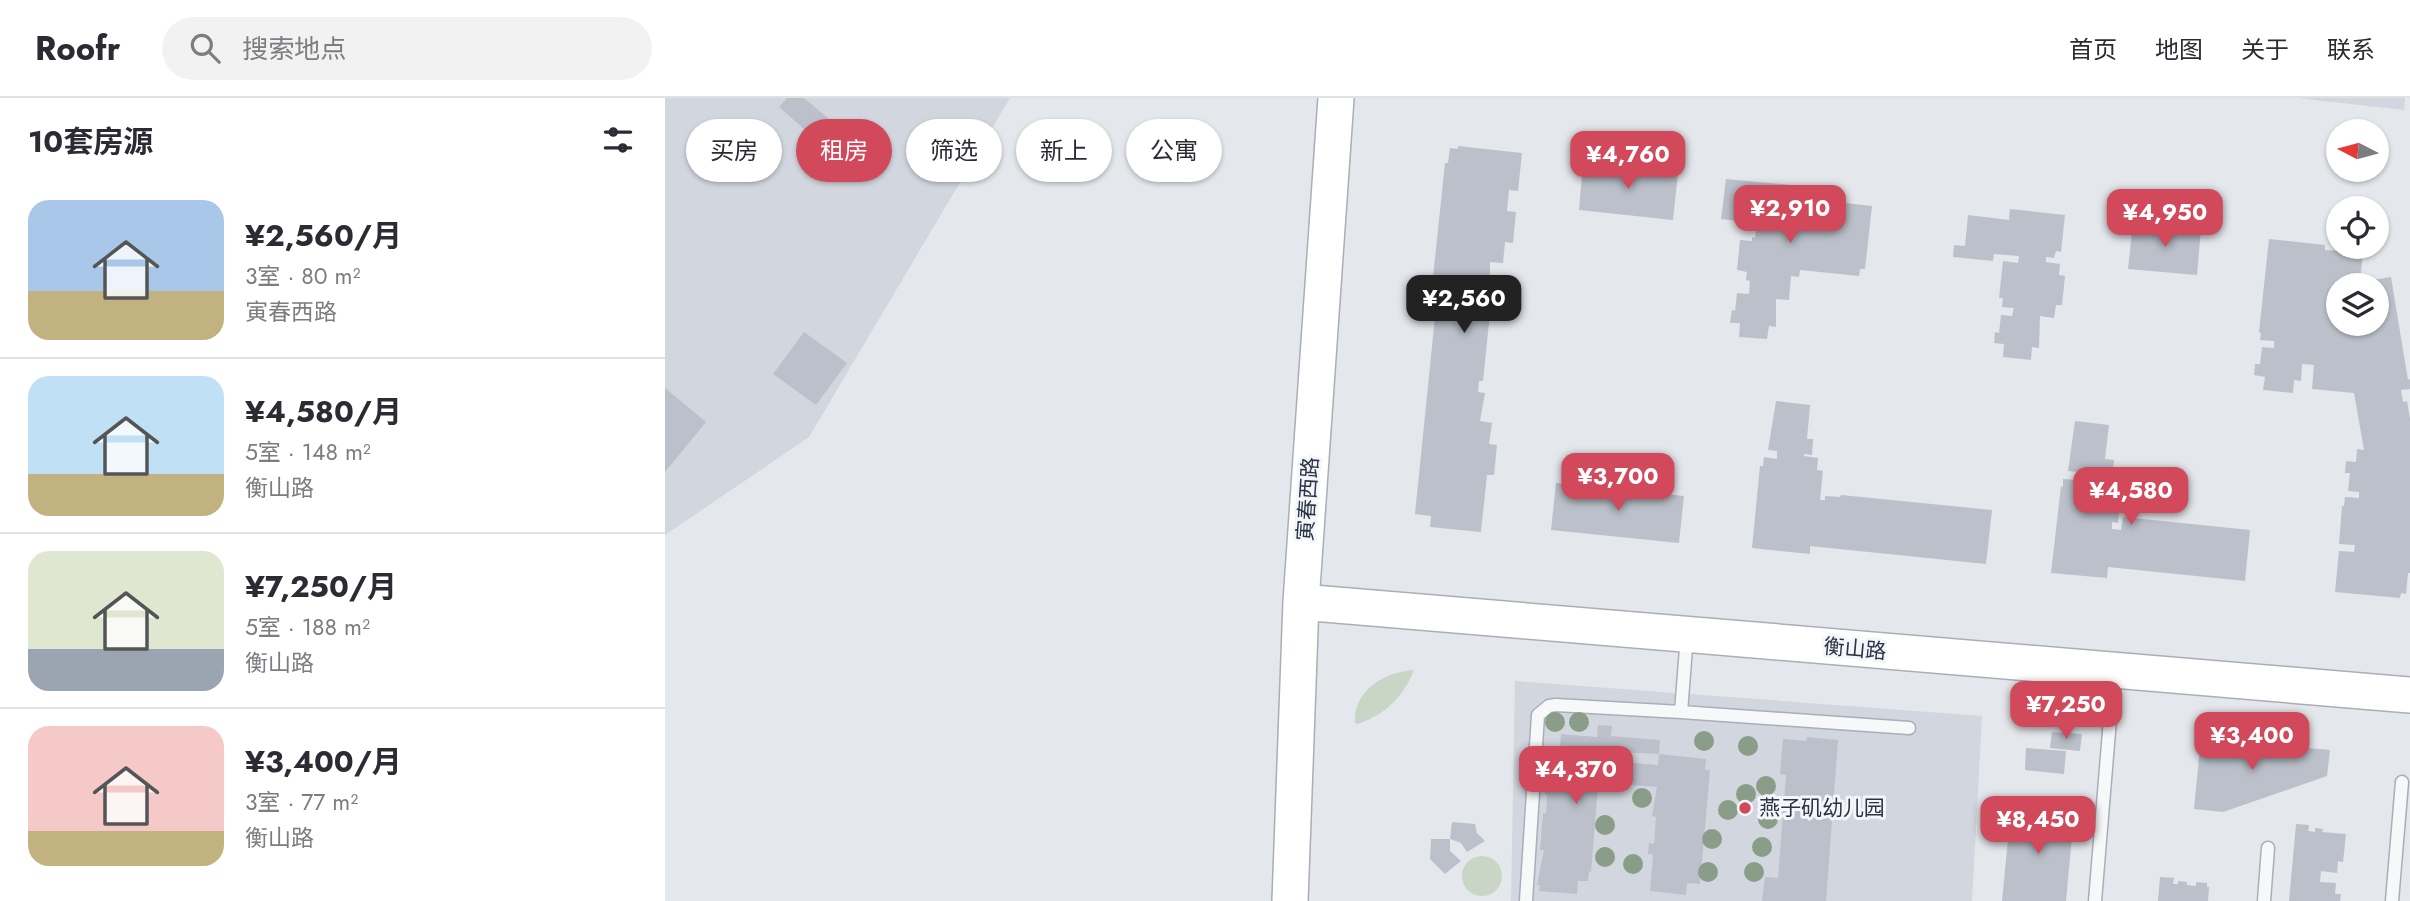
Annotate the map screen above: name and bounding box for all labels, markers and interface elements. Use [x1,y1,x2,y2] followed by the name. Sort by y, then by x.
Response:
[162,17,652,80] search box
[35,25,120,72] text: Roofr
[186,29,224,67] icon: search
[242,30,346,68] text: 搜索地点
[2069,32,2117,67] text: 首页
[2155,32,2203,67] text: 地图
[2241,32,2289,67] text: 关于
[2327,32,2375,67] text: 联系
[686,119,782,182] chip: 买房
[796,119,892,182] chip: 租房
[906,119,1002,182] chip: 筛选
[1016,119,1112,182] chip: 新上
[1126,119,1222,182] chip: 公寓
[2326,119,2389,182] north arrow
[2326,119,2389,336] map controls
[28,120,153,163] text: 10套房源
[599,121,637,159] icon: filters
[1571,132,1685,191] pin: ¥4,760
[1586,137,1670,171] text: ¥4,760
[1733,186,1847,245] pin: ¥2,910
[2108,190,2222,249] pin: ¥4,950
[1750,191,1830,225] text: ¥2,910
[2123,195,2207,229] text: ¥4,950
[2326,196,2389,259] button: locate
[245,214,402,257] text: ¥2,560/月
[84,228,168,312] icon: home
[245,259,360,293] text: 3室 · 80 m²
[2326,273,2389,336] button: layers
[1407,275,1521,335] pin: ¥2,560
[1422,281,1506,315] text: ¥2,560
[245,295,337,329] text: 寅春西路
[245,390,402,433] text: ¥4,580/月
[84,404,168,488] icon: home
[245,435,371,469] text: 5室 · 148 m²
[1561,454,1675,513] pin: ¥3,700
[1290,456,1326,542] street label: 寅春西路
[1577,459,1659,493] text: ¥3,700
[2074,468,2188,527] pin: ¥4,580
[245,471,314,505] text: 衡山路
[2089,473,2173,507] text: ¥4,580
[245,565,397,608] text: ¥7,250/月
[84,579,168,663] icon: home
[245,610,370,644] text: 5室 · 188 m²
[1822,631,1888,667] street label: 衡山路
[245,646,314,680] text: 衡山路
[2009,682,2123,741] pin: ¥7,250
[2026,687,2106,721] text: ¥7,250
[2195,712,2309,772] pin: ¥3,400
[2210,718,2294,752] text: ¥3,400
[245,740,402,783] text: ¥3,400/月
[1519,746,1633,806] pin: ¥4,370
[1535,752,1617,786] text: ¥4,370
[84,754,168,838] icon: home
[245,785,358,819] text: 3室 · 77 m²
[1759,793,1885,823] place label: 燕子矶幼儿园
[1981,796,2095,856] pin: ¥8,450
[1737,800,1753,816] marker: 燕子矶幼儿园
[1996,802,2080,836] text: ¥8,450
[245,821,314,855] text: 衡山路

